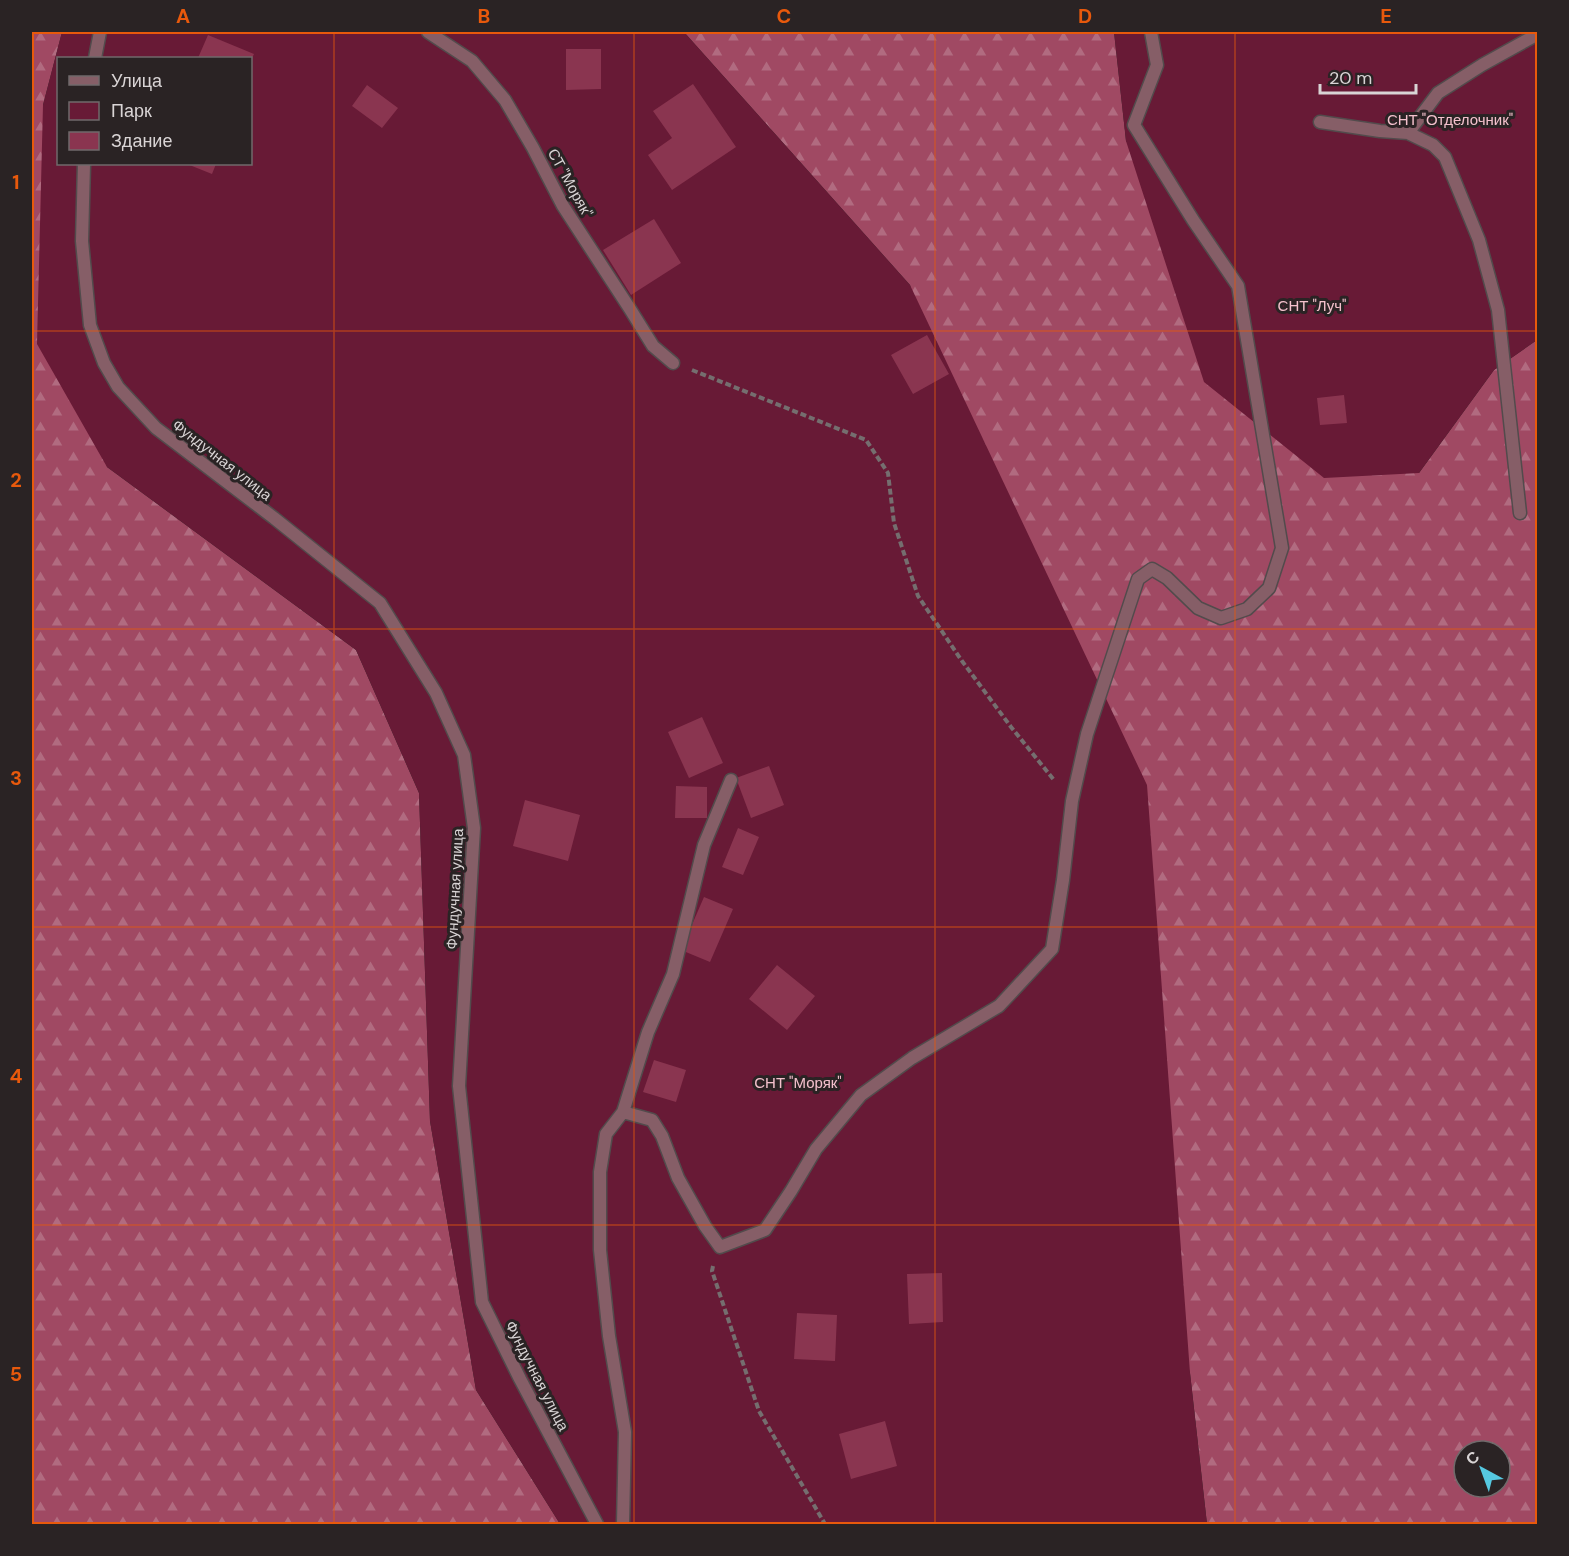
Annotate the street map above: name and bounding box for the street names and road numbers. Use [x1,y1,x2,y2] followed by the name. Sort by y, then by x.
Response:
[543,145,597,221] street label: СТ "Моряк"
[168,415,276,506] street label: Фундучная улица
[442,827,468,950] street label: Фундучная улица
[501,1317,574,1435] street label: Фундучная улица

